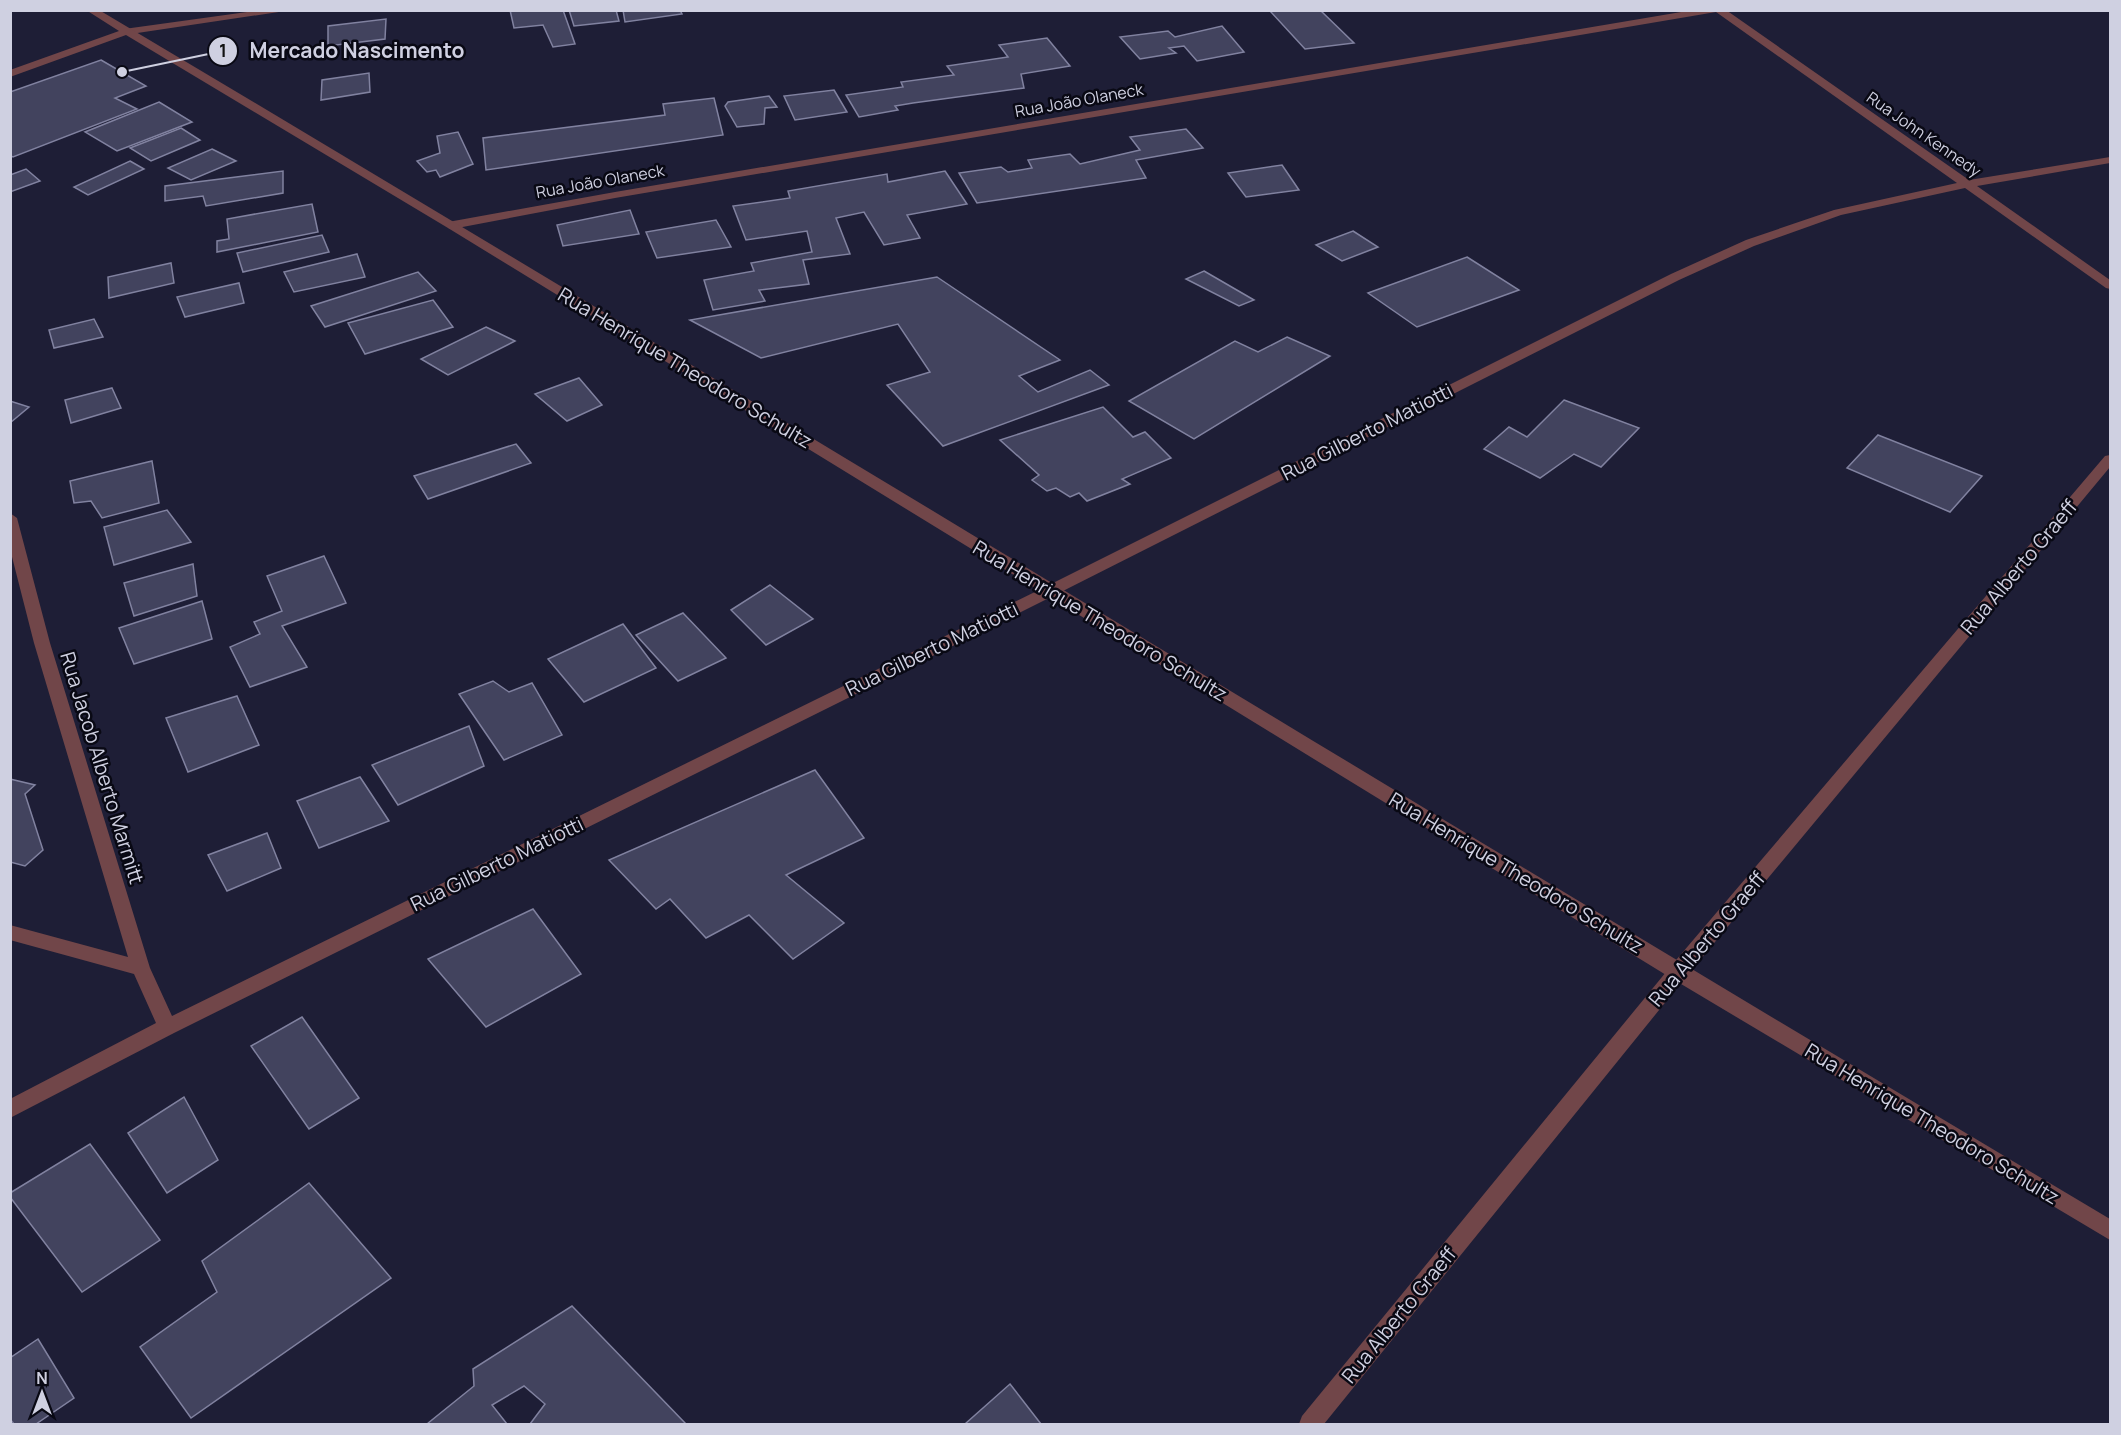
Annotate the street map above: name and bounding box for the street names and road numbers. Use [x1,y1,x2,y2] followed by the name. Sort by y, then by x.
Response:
[1013,78,1146,122] street label: Rua João Olaneck
[1862,86,1986,182] street label: Rua John Kennedy
[534,159,667,203] street label: Rua João Olaneck
[553,281,817,454] street label: Rua Henrique Theodoro Schultz
[1276,377,1457,487] street label: Rua Gilberto Matiotti
[1954,493,2083,640] street label: Rua Alberto Graeff
[968,534,1232,707] street label: Rua Henrique Theodoro Schultz
[841,595,1023,702] street label: Rua Gilberto Matiotti
[54,648,151,887] street label: Rua Jacob Alberto Marmitt
[1384,786,1648,959] street label: Rua Henrique Theodoro Schultz
[406,810,588,917] street label: Rua Gilberto Matiotti
[1642,865,1771,1012] street label: Rua Alberto Graeff
[1800,1037,2064,1210] street label: Rua Henrique Theodoro Schultz
[1335,1240,1462,1388] street label: Rua Alberto Graeff

